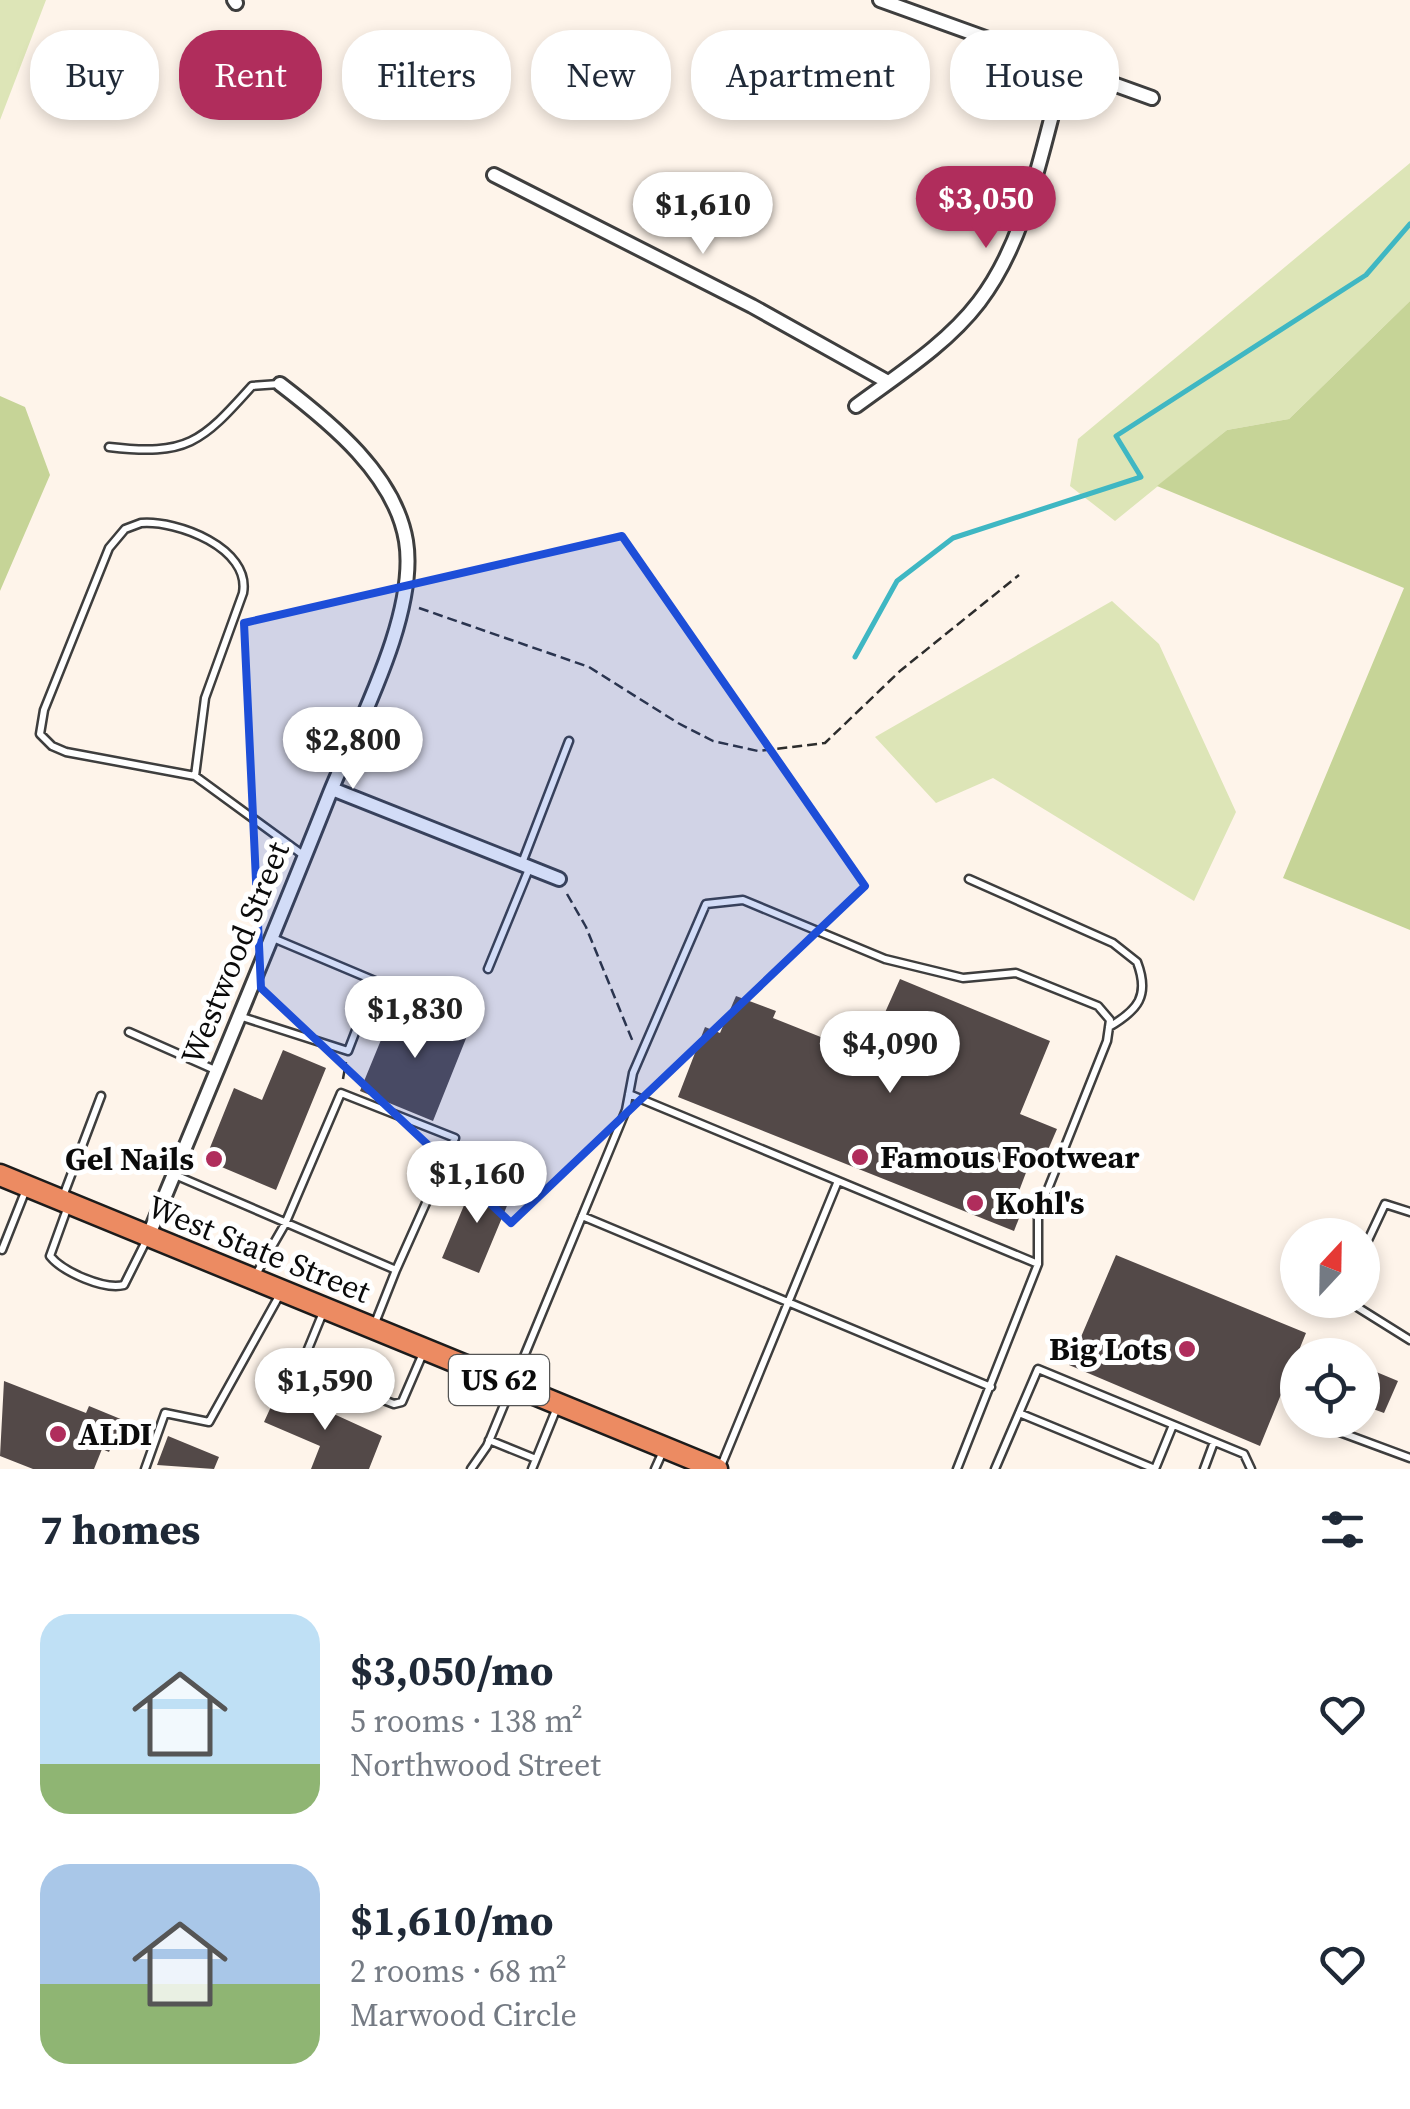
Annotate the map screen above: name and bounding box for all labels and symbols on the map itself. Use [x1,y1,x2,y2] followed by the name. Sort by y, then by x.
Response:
[905,166,1067,251] pin: $3,050
[622,172,784,257] pin: $1,610
[272,707,434,792] pin: $2,800
[170,834,300,1071] street label: Westwood Street
[334,976,496,1061] pin: $1,830
[809,1011,971,1096] pin: $4,090
[880,1135,1139,1179] place label: Famous Footwear
[65,1137,194,1181] place label: Gel Nails
[396,1141,558,1226] pin: $1,160
[849,1146,871,1168] marker: Famous Footwear
[203,1148,225,1170] marker: Gel Nails
[995,1181,1085,1225] place label: Kohl's
[141,1184,377,1314] street label: West State Street
[964,1192,986,1214] marker: Kohl's
[1280,1218,1380,1318] north arrow
[1049,1327,1167,1371] place label: Big Lots
[1176,1338,1198,1360] marker: Big Lots
[244,1348,406,1433] pin: $1,590
[449,1355,549,1405] road number: US 62
[78,1412,152,1456] place label: ALDI
[47,1423,69,1445] marker: ALDI

